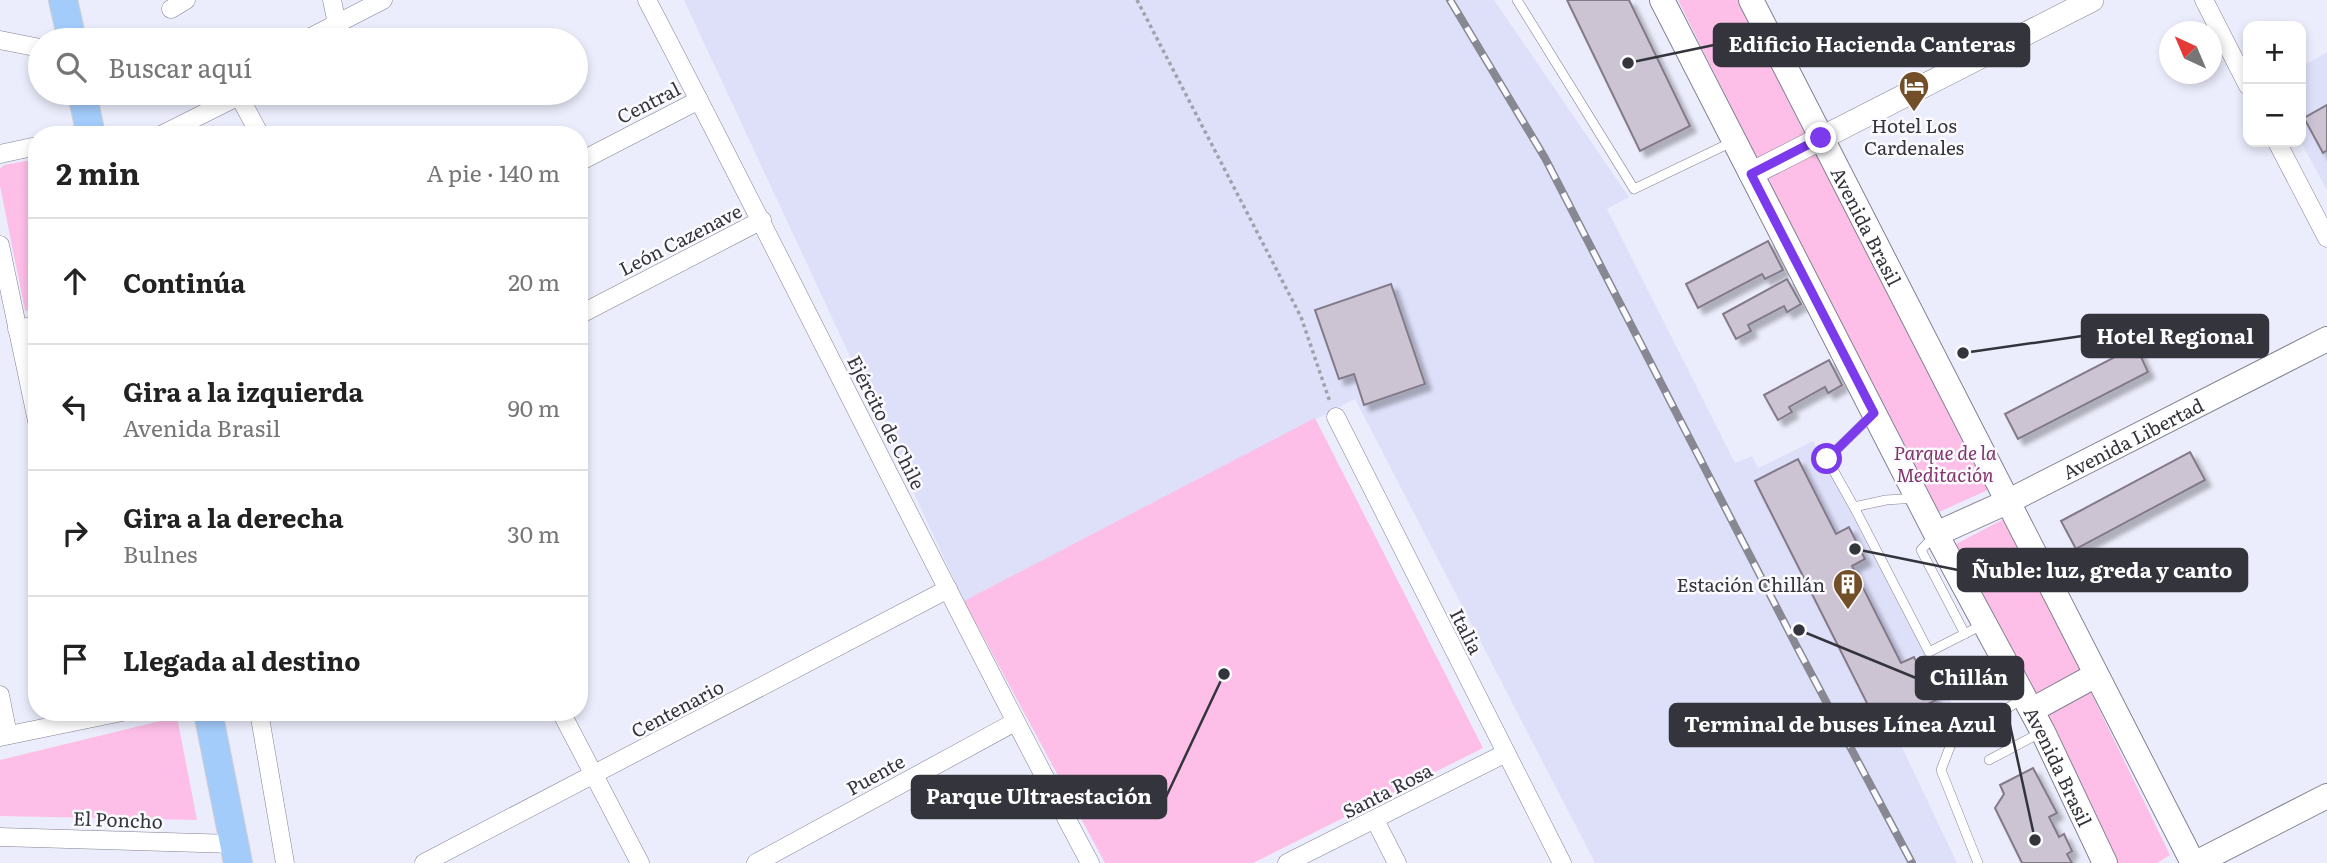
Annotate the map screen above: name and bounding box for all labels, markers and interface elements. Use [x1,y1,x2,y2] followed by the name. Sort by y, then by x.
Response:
[2159,21,2222,84] north arrow
[2243,21,2306,147] map controls
[2243,21,2306,84] button: +
[1714,24,2029,66] callout: Edificio Hacienda Canteras
[1728,27,2016,58] text: Edificio Hacienda Canteras
[28,28,588,105] search box
[108,47,252,86] text: Buscar aquí
[52,48,90,86] icon: search
[1897,69,1931,113] hotel icon: Hotel Los Cardenales
[611,74,685,130] street label: Central
[2243,84,2306,147] button: −
[1864,111,1965,161] place label: Hotel Los Cardenales
[1805,122,1836,153] route end
[56,150,140,194] text: 2 min
[427,155,560,189] text: A pie · 140 m
[1825,162,1909,290] street label: Avenida Brasil
[614,196,746,282] street label: León Cazenave
[56,262,94,300] icon: ahead
[123,262,246,301] text: Continúa
[508,264,560,298] text: 20 m
[2082,315,2268,357] callout: Hotel Regional
[2096,319,2254,350] text: Hotel Regional
[841,350,933,494] street label: Ejército de Chile
[123,371,364,410] text: Gira a la izquierda
[56,388,94,426] icon: left
[508,390,560,424] text: 90 m
[2057,390,2208,486] street label: Avenida Libertad
[123,410,281,444] text: Avenida Brasil
[1893,438,1997,488] park label: Parque de la Meditación
[1811,443,1842,474] route start
[123,497,343,536] text: Gira a la derecha
[56,514,94,552] icon: right
[507,516,560,550] text: 30 m
[123,536,197,570] text: Bulnes
[1958,549,2247,591] callout: Ñuble: luz, greda y canto
[1972,553,2232,584] text: Ñuble: luz, greda y canto
[1831,567,1865,611] building icon: Estación Chillán
[1676,570,1825,598] place label: Estación Chillán
[1444,603,1491,659] street label: Italia
[56,640,94,678] icon: arrive
[123,640,360,679] text: Llegada al destino
[1916,657,2023,699] callout: Chillán
[1930,660,2009,691] text: Chillán
[626,672,728,744] street label: Centenario
[2018,701,2100,831] street label: Avenida Brasil
[1670,704,2010,746] callout: Terminal de buses Línea Azul
[1684,707,1996,738] text: Terminal de buses Línea Azul
[841,747,909,801] street label: Puente
[1337,755,1438,825] street label: Santa Rosa
[912,776,1166,818] callout: Parque Ultraestación
[926,779,1152,810] text: Parque Ultraestación
[73,803,163,835] street label: El Poncho

